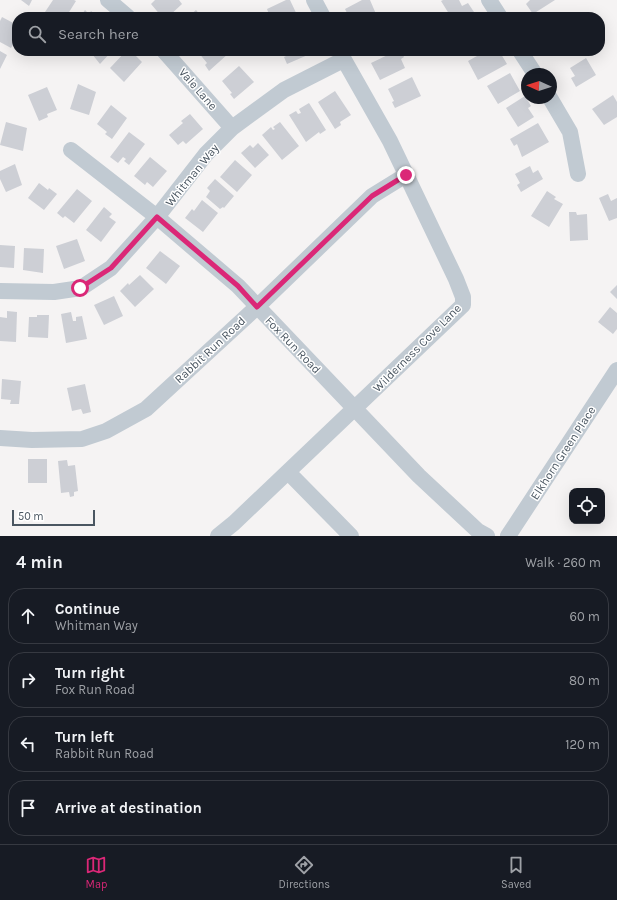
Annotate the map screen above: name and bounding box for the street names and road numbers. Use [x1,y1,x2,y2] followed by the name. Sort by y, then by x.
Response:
[176,65,220,113] street label: Vale Lane
[162,141,222,209] street label: Whitman Way
[370,301,464,395] street label: Wilderness Cove Lane
[172,314,248,386] street label: Rabbit Run Road
[262,314,324,376] street label: Fox Run Road
[528,404,598,502] street label: Elkhorn Green Place

